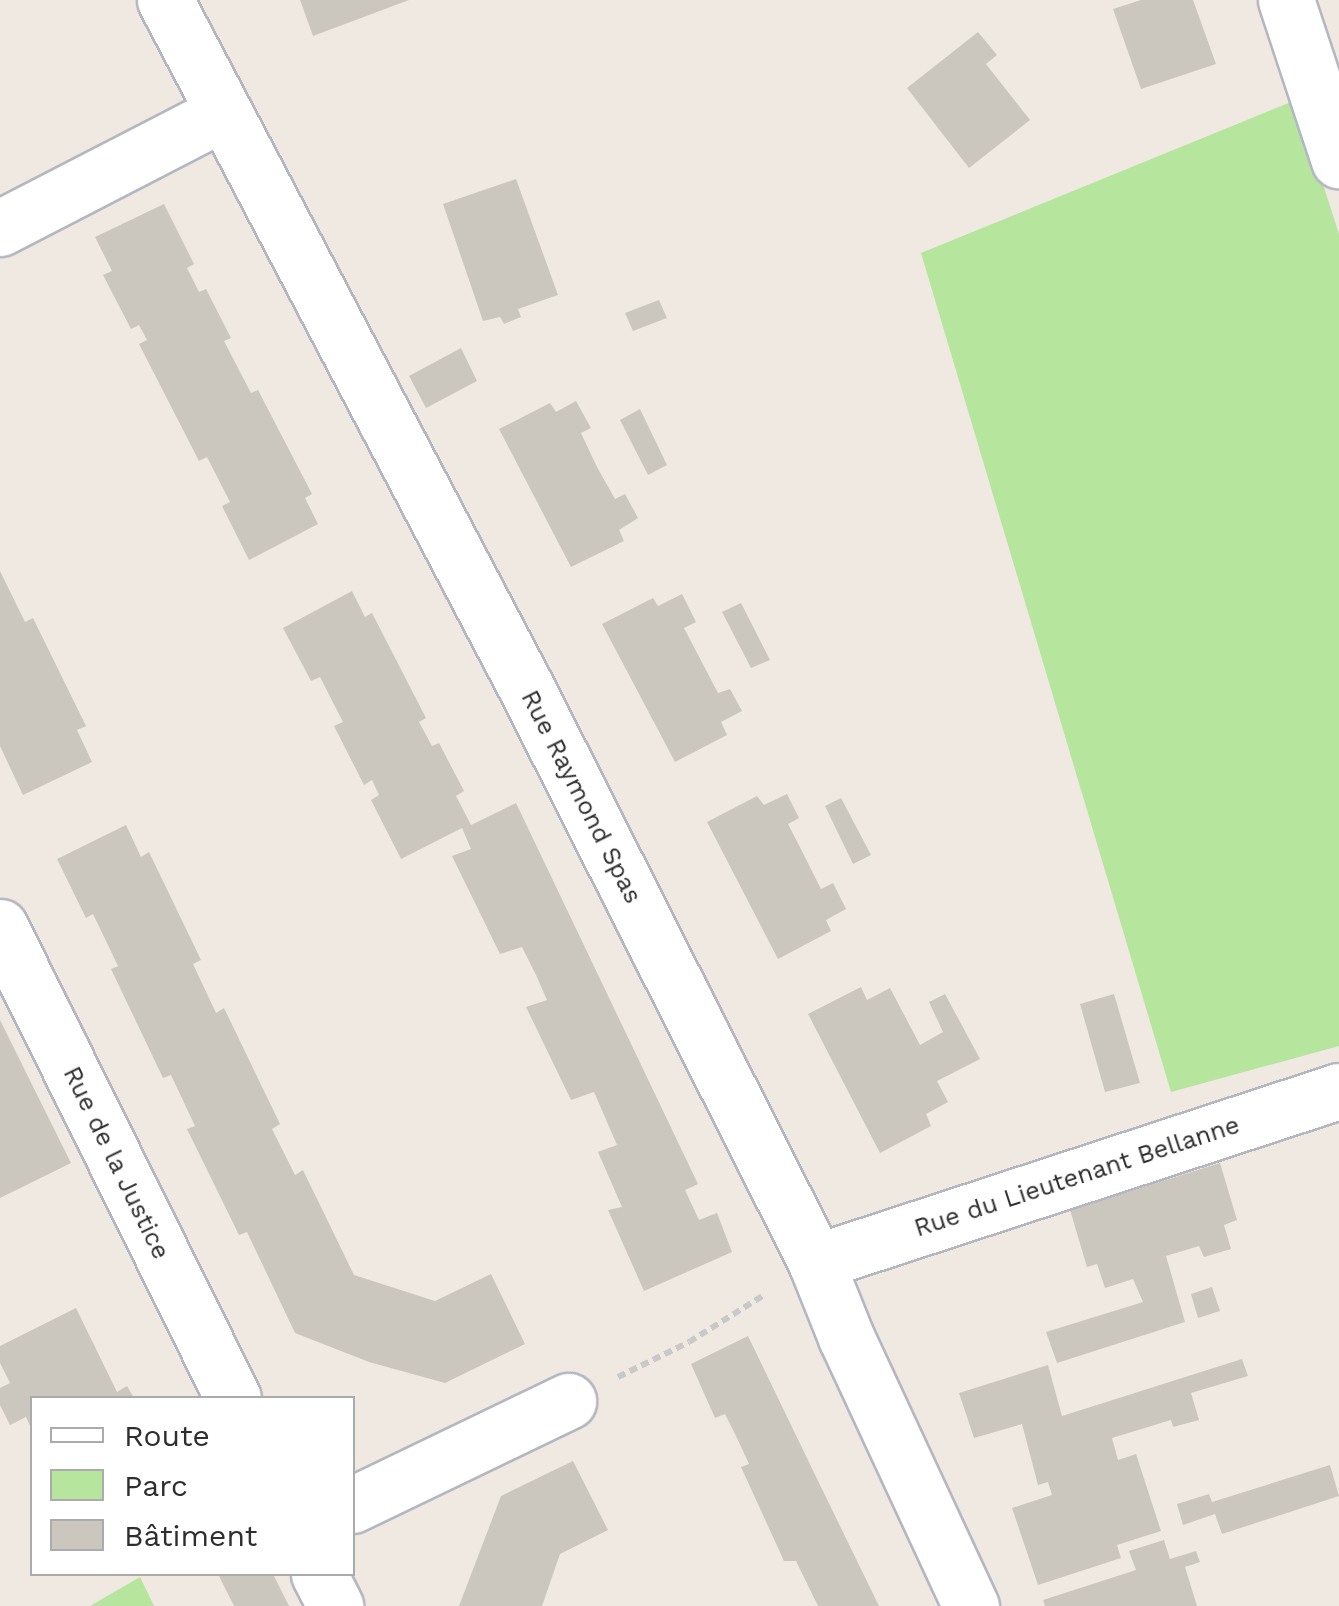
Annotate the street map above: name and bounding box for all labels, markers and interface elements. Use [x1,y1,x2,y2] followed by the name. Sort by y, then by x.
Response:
[514,685,648,909] street label: Rue Raymond Spas
[56,1061,176,1265] street label: Rue de la Justice
[911,1110,1243,1244] street label: Rue du Lieutenant Bellanne
[30,1396,355,1576] legend
[124,1418,210,1453] text: Route
[124,1468,188,1503] text: Parc
[124,1518,257,1553] text: Bâtiment

